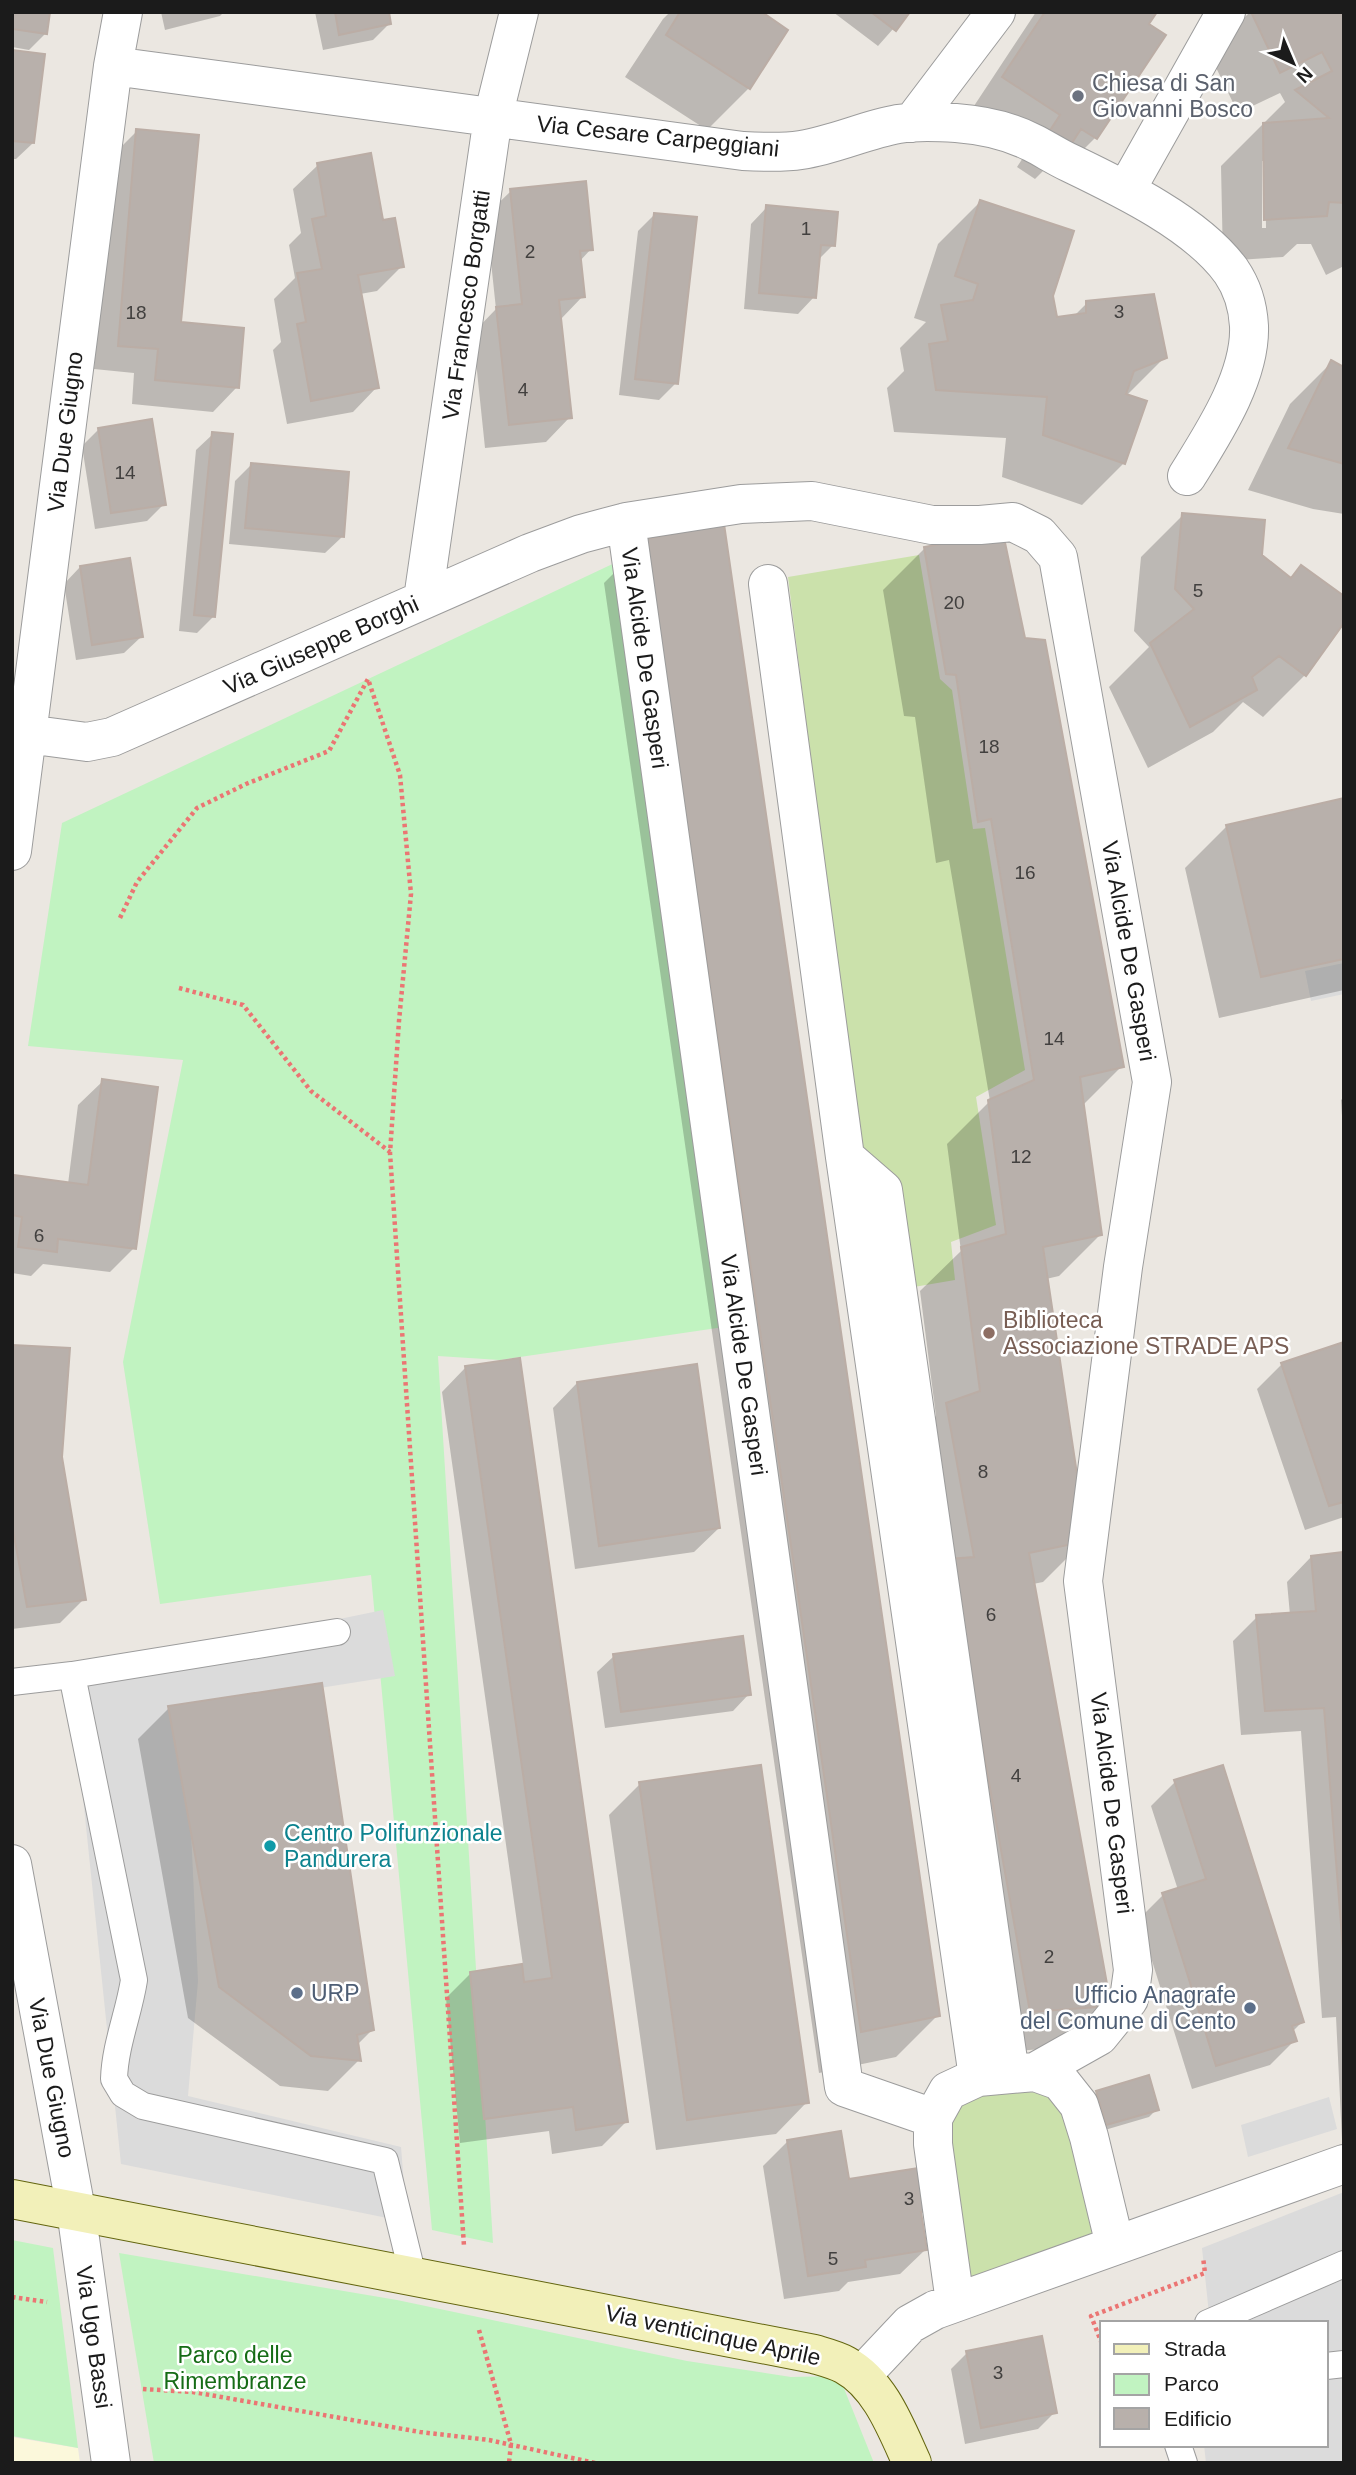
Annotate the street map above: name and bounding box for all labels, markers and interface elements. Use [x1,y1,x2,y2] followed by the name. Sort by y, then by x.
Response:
[1258,28,1328,98] north arrow
[1292,63,1317,87] text: N
[1092,70,1253,122] place label: Chiesa di San Giovanni Bosco
[1070,88,1086,104] marker: Chiesa di San Giovanni Bosco
[535,110,781,162] street label: Via Cesare Carpeggiani
[437,188,495,422] street label: Via Francesco Borgatti
[801,218,811,239] house number: 1
[525,241,535,262] house number: 2
[1114,301,1124,322] house number: 3
[125,302,147,323] house number: 18
[42,350,88,514] street label: Via Due Giugno
[518,379,529,400] house number: 4
[114,462,136,483] house number: 14
[617,546,673,770] street label: Via Alcide De Gasperi
[1193,580,1203,601] house number: 5
[220,590,422,700] street label: Via Giuseppe Borghi
[943,592,965,613] house number: 20
[978,736,1000,757] house number: 18
[1097,839,1161,1063] street label: Via Alcide De Gasperi
[1014,862,1036,883] house number: 16
[1043,1028,1065,1049] house number: 14
[1010,1146,1032,1167] house number: 12
[34,1225,44,1246] house number: 6
[716,1253,772,1477] street label: Via Alcide De Gasperi
[1003,1307,1289,1359] place label: Biblioteca Associazione STRADE APS
[981,1325,997,1341] marker: Biblioteca Associazione STRADE APS
[978,1461,988,1482] house number: 8
[986,1604,996,1625] house number: 6
[1085,1691,1139,1915] street label: Via Alcide De Gasperi
[1011,1765,1022,1786] house number: 4
[284,1820,503,1872] place label: Centro Polifunzionale Pandurera
[262,1838,278,1854] marker: Centro Polifunzionale Pandurera
[1044,1946,1054,1967] house number: 2
[311,1980,360,2006] place label: URP
[1020,1982,1236,2034] place label: Ufficio Anagrafe del Comune di Cento
[289,1985,305,2001] marker: URP
[24,1996,80,2160] street label: Via Due Giugno
[1242,2000,1258,2016] marker: Ufficio Anagrafe del Comune di Cento
[904,2188,914,2209] house number: 3
[828,2248,838,2269] house number: 5
[71,2264,117,2410] street label: Via Ugo Bassi
[603,2299,823,2371] street label: Via venticinque Aprile
[1100,2321,1328,2447] legend
[1164,2337,1226,2360] text: Strada
[163,2342,307,2394] park label: Parco delle Rimembranze
[993,2362,1003,2383] house number: 3
[1164,2372,1219,2395] text: Parco
[1164,2407,1232,2430] text: Edificio

